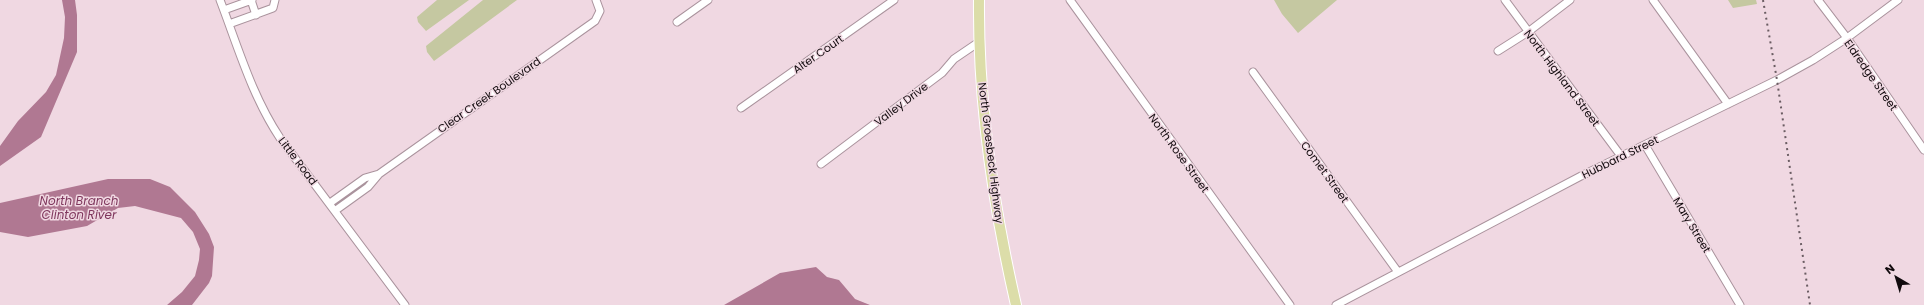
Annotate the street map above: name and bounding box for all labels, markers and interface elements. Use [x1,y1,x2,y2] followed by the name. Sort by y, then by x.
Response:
[1520,26,1604,130] street label: North Highland Street
[789,31,847,77] street label: Alter Court
[1840,36,1902,114] street label: Eldredge Street
[434,53,544,137] street label: Clear Creek Boulevard
[871,78,931,130] street label: Valley Drive
[974,81,1008,225] street label: North Groesbeck Highway
[1145,110,1213,196] street label: North Rose Street
[1579,131,1661,183] street label: Hubbard Street
[275,134,321,188] street label: Little Road
[1297,138,1353,206] street label: Comet Street
[40,192,118,223] water label: North Branch Clinton River
[1669,194,1715,256] street label: Mary Street
[1876,257,1916,297] north arrow
[1882,260,1898,278] text: N

